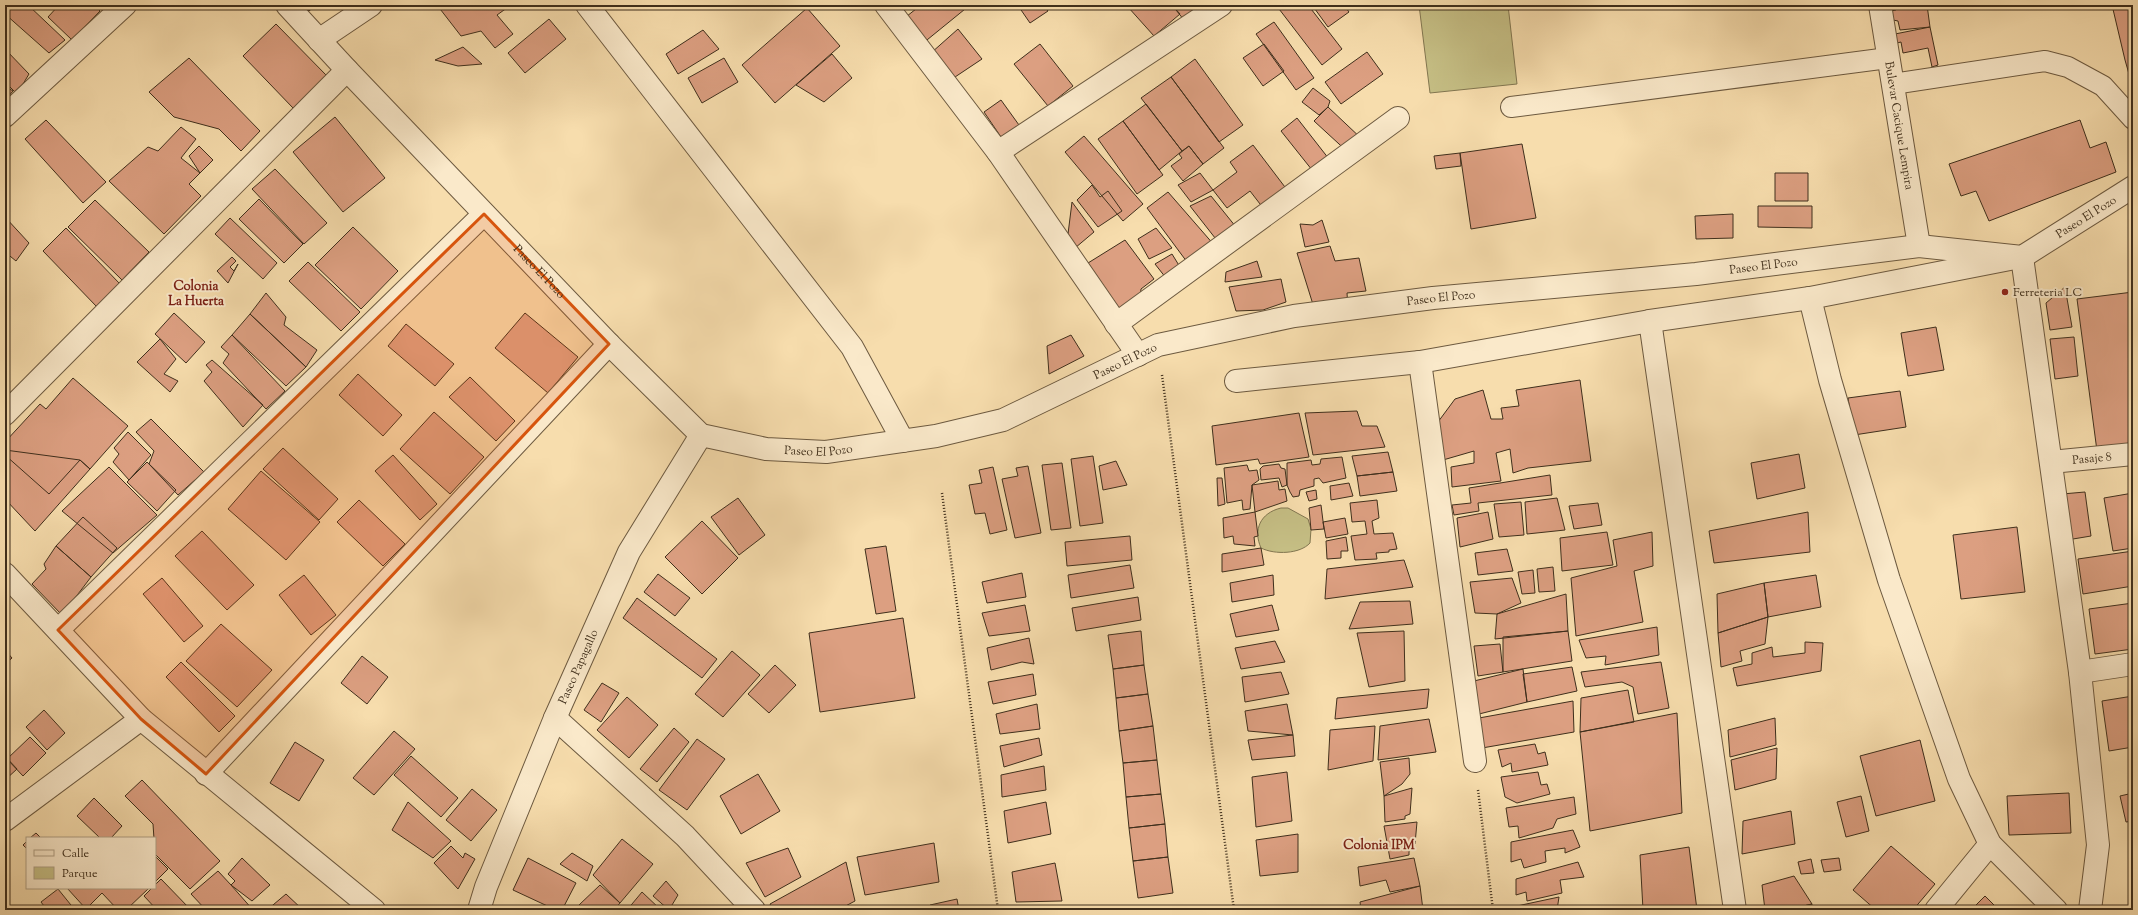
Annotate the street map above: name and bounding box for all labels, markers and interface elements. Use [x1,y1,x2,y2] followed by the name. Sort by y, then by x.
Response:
[1879,60,1918,192] street label: Bulevar Cacique Lempira
[2053,191,2121,243] street label: Paseo El Pozo
[509,241,569,303] street label: Paseo El Pozo
[1728,253,1799,280] street label: Paseo El Pozo
[168,278,224,311] district label: Colonia La Huerta
[2013,284,2082,302] place label: Ferreteria LC
[1406,286,1477,311] street label: Paseo El Pozo
[2000,287,2010,297] marker: Ferreteria LC
[1090,339,1161,385] street label: Paseo El Pozo
[784,440,854,462] street label: Paseo El Pozo
[2071,448,2113,470] street label: Pasaje 8
[554,626,604,707] street label: Paseo Papagallo
[26,837,156,889] legend
[1343,837,1415,855] district label: Colonia IPM
[62,845,90,863] text: Calle
[62,865,98,883] text: Parque

